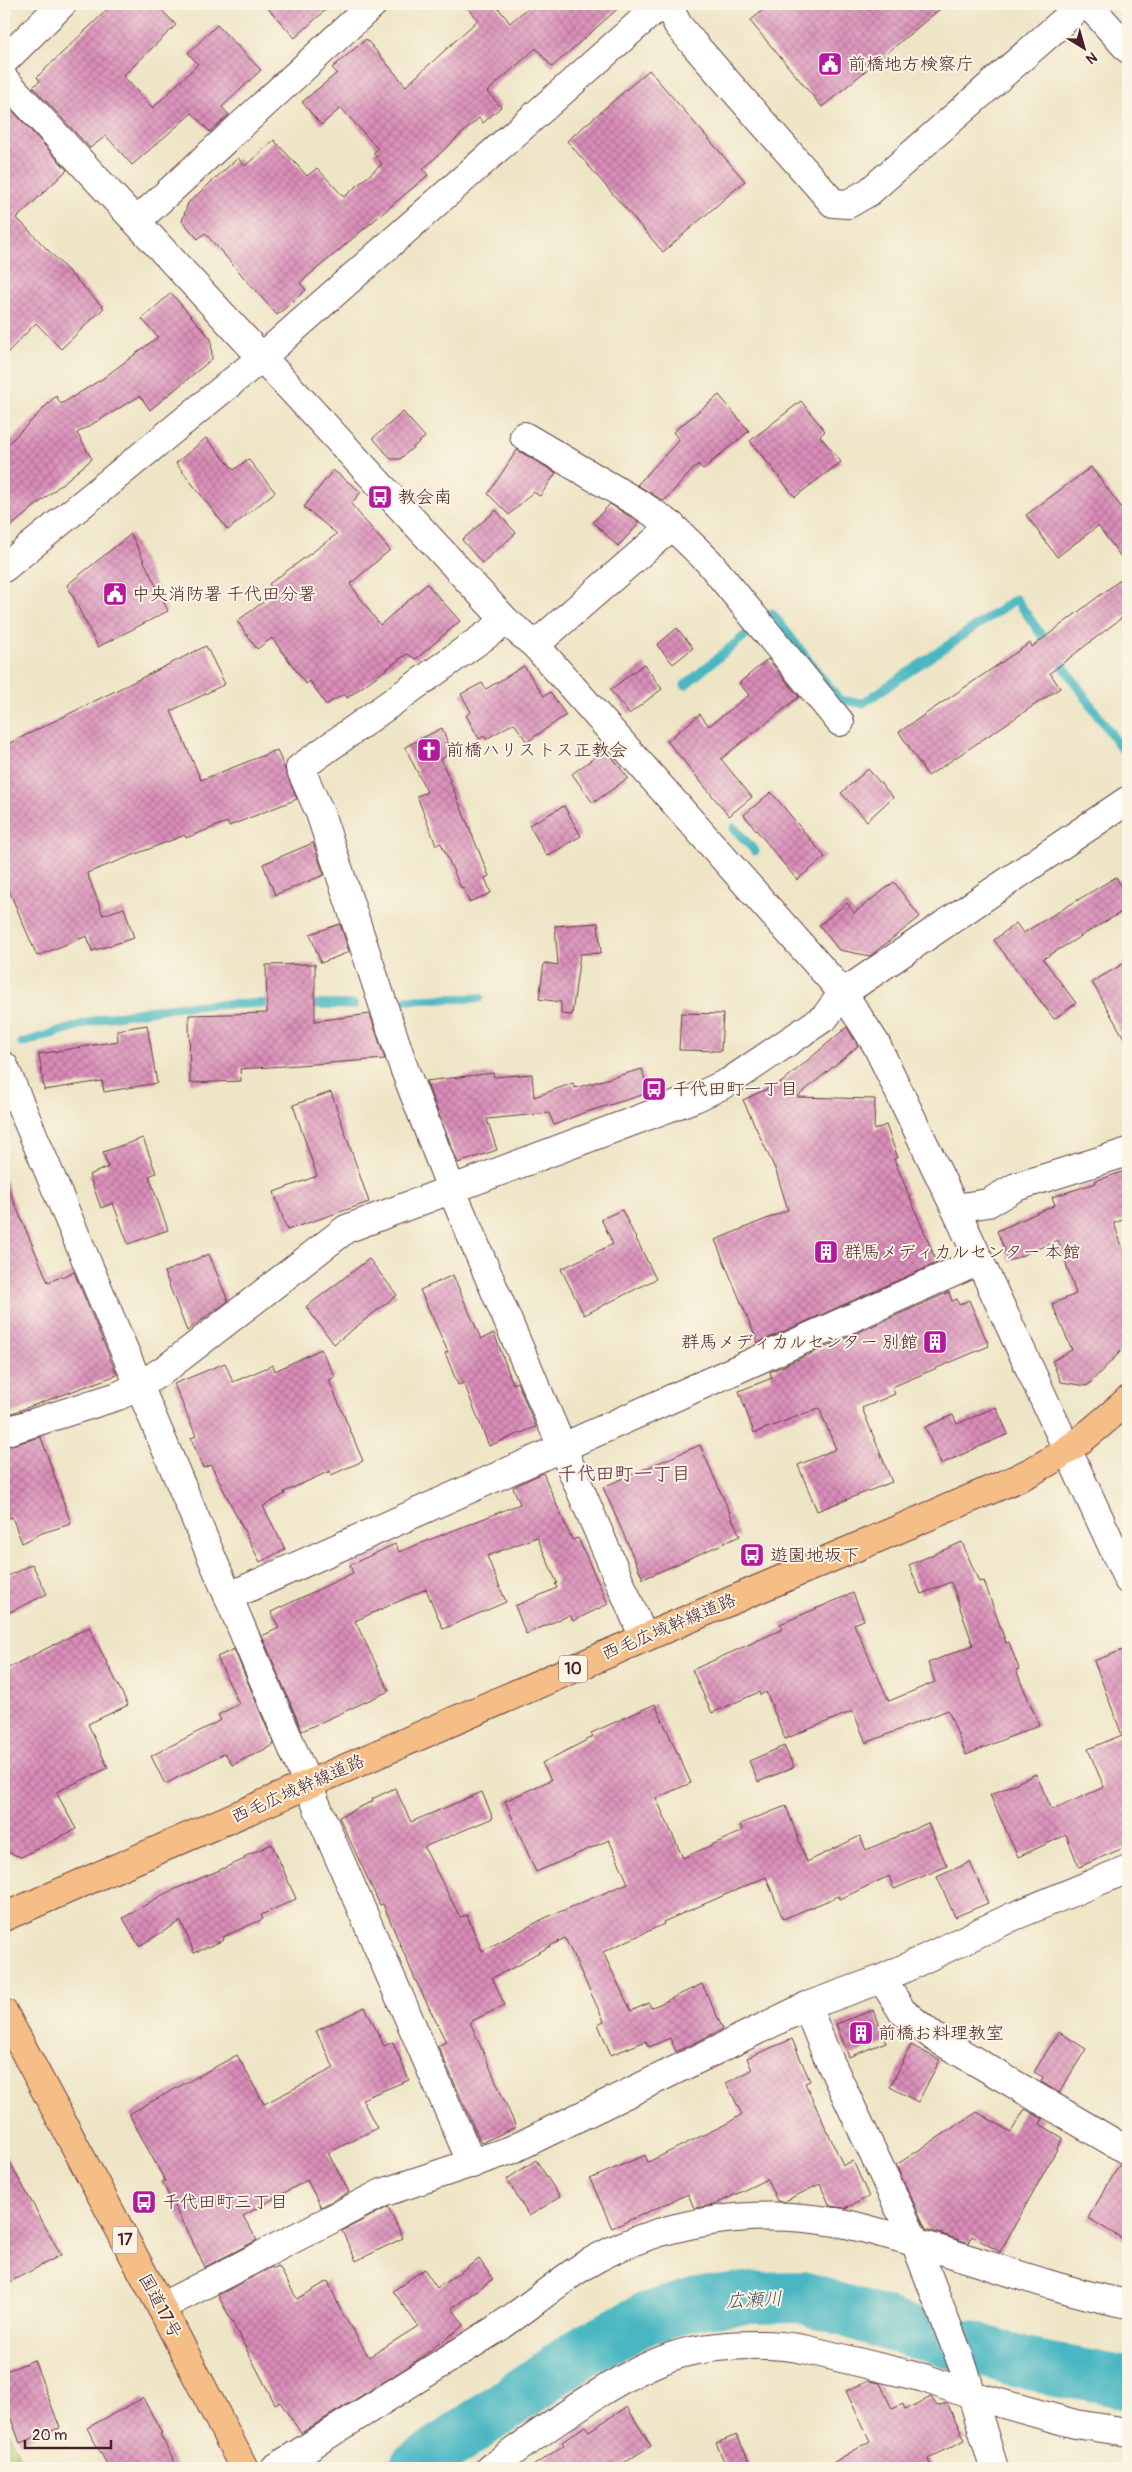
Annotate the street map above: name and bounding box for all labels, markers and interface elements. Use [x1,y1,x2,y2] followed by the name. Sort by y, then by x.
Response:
[1060,22,1110,72] north arrow
[1083,48,1100,68] text: N
[817,51,843,77] public building icon: 前橋地方検察庁
[848,53,974,76] place label: 前橋地方検察庁
[367,484,393,510] bus stop icon: 教会南
[398,486,452,509] place label: 教会南
[102,581,128,607] public building icon: 中央消防署 千代田分署
[132,583,316,606] place label: 中央消防署 千代田分署
[416,737,442,763] church icon: 前橋ハリストス正教会
[446,739,627,762] place label: 前橋ハリストス正教会
[641,1076,667,1102] bus stop icon: 千代田町一丁目
[672,1078,798,1101] place label: 千代田町一丁目
[813,1239,839,1265] building icon: 群馬メディカルセンター 本館
[844,1241,1080,1264] place label: 群馬メディカルセンター 本館
[922,1329,948,1355] building icon: 群馬メディカルセンター 別館
[682,1331,918,1354] place label: 群馬メディカルセンター 別館
[557,1462,691,1486] district label: 千代田町一丁目
[739,1542,765,1568] bus stop icon: 遊園地坂下
[770,1544,860,1567] place label: 遊園地坂下
[598,1588,740,1666] street label: 西毛広域幹線道路
[559,1656,587,1682] road number: 10
[228,1749,368,1829] street label: 西毛広域幹線道路
[848,2020,874,2046] building icon: 前橋お料理教室
[878,2022,1004,2045] place label: 前橋お料理教室
[131,2189,157,2215] bus stop icon: 千代田町三丁目
[162,2191,288,2214] place label: 千代田町三丁目
[112,2226,138,2254] road number: 17
[133,2269,187,2343] street label: 国道17号
[725,2287,783,2313] water label: 広瀬川
[25,2417,111,2449] scale bar
[32,2426,67,2445] text: 20 m

